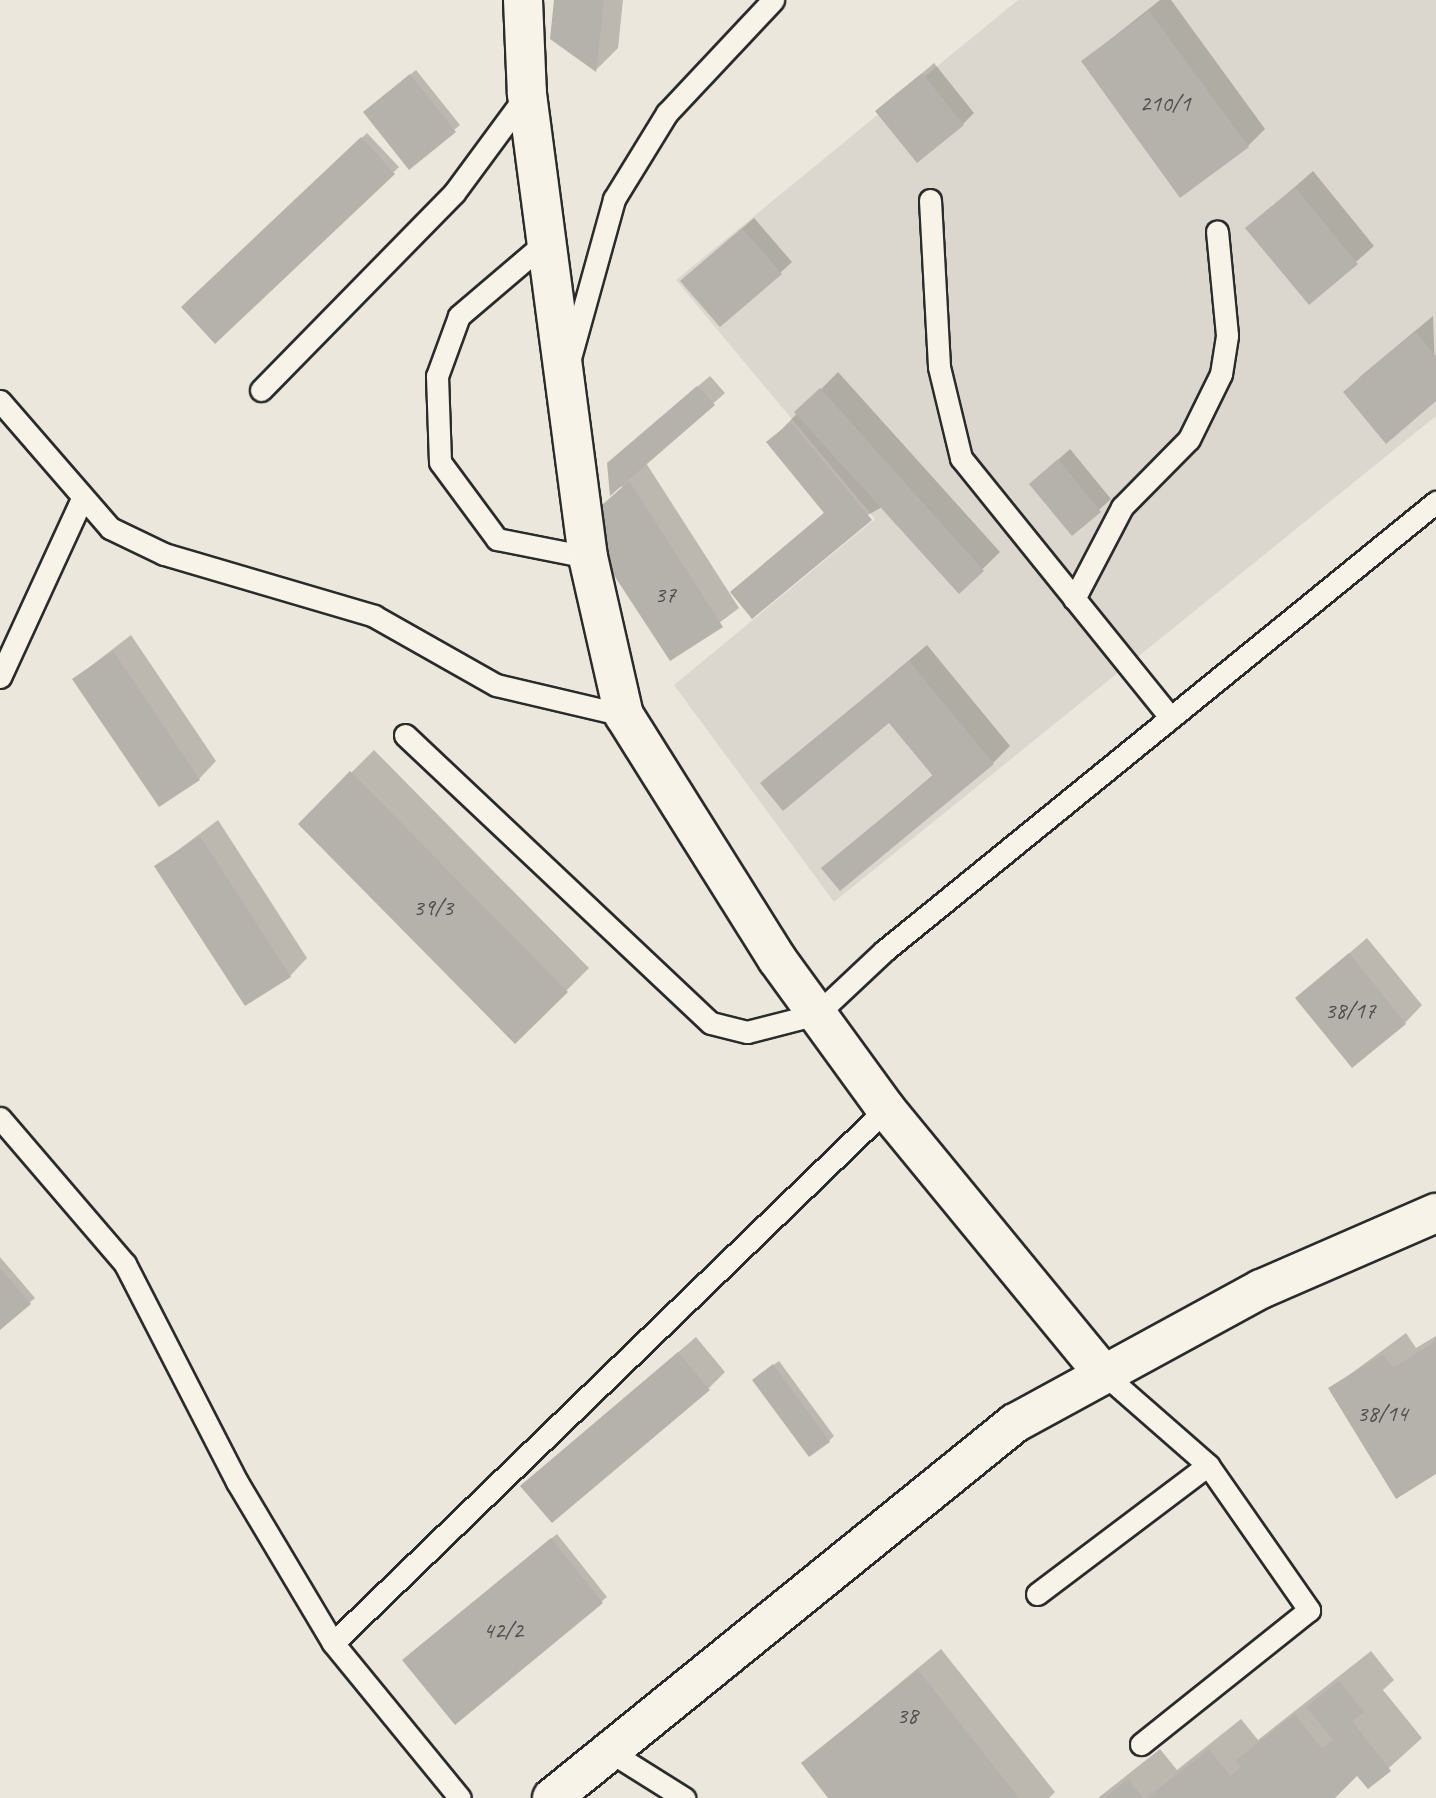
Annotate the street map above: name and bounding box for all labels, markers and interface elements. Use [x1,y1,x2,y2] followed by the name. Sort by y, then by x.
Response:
[1139,90,1191,118] house number: 210/1
[654,581,676,609] house number: 37
[413,894,453,922] house number: 39/3
[1324,997,1376,1025] house number: 38/17
[1356,1400,1408,1428] house number: 38/14
[483,1617,523,1645] house number: 42/2
[896,1702,918,1730] house number: 38

